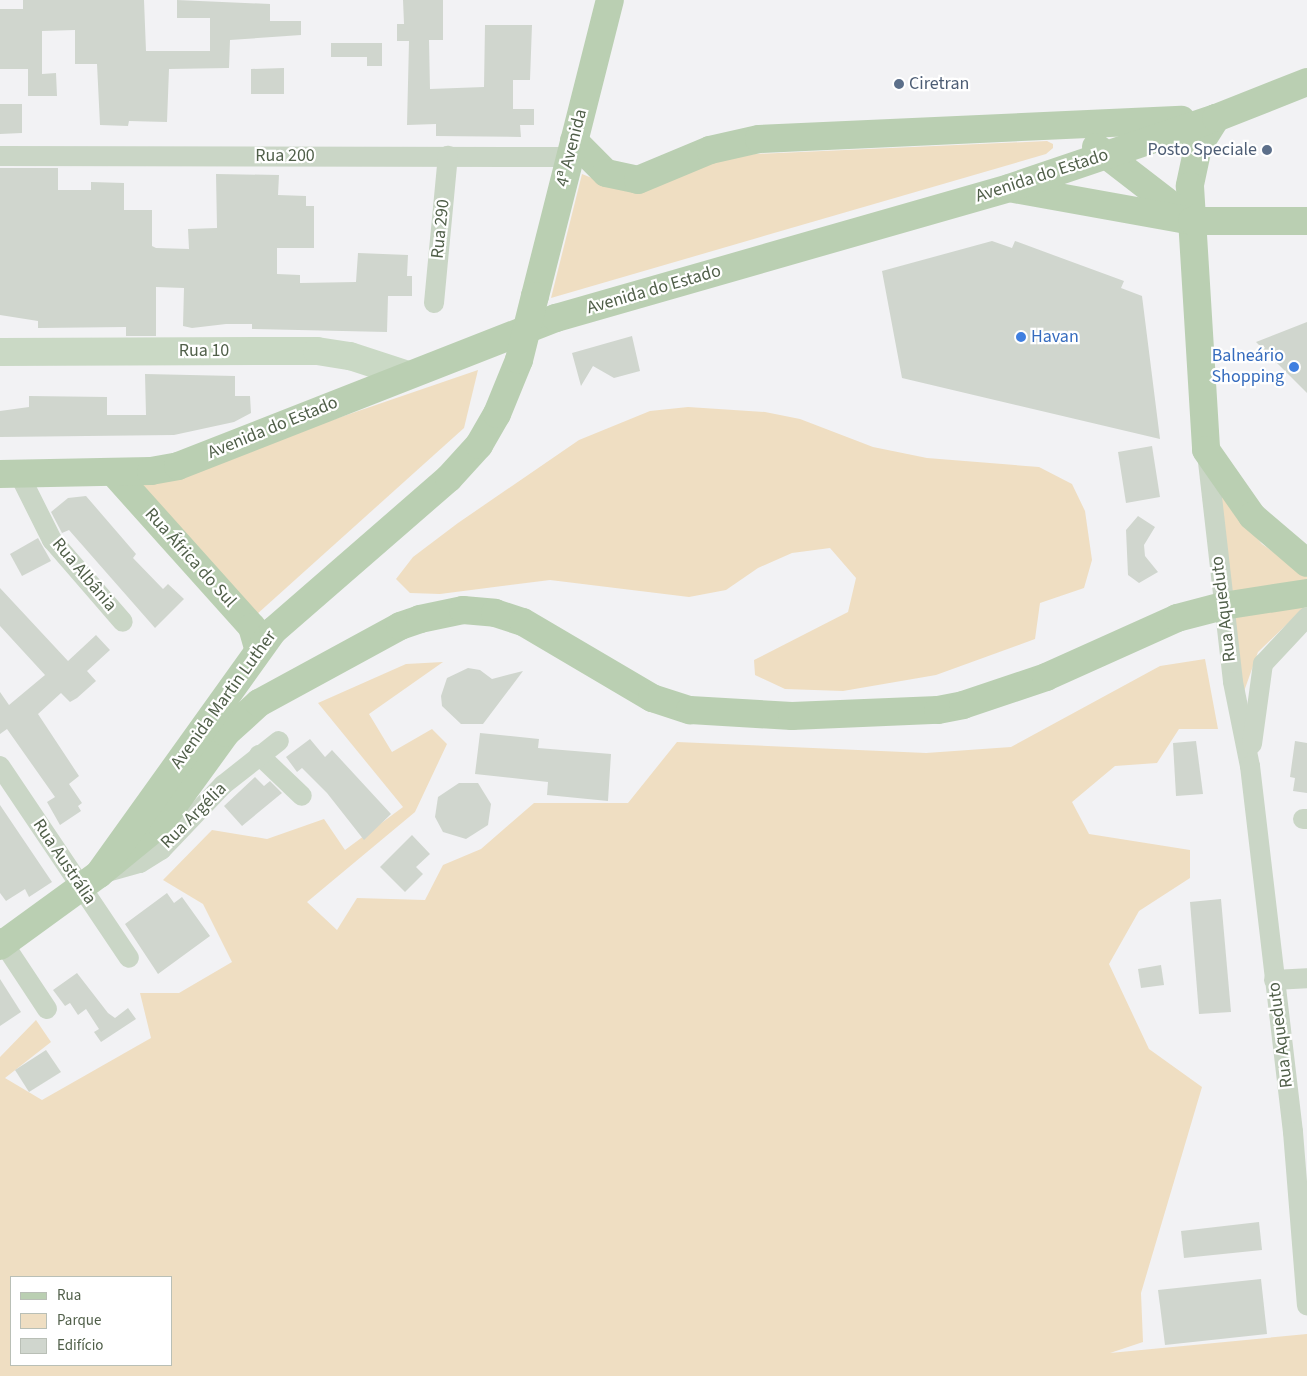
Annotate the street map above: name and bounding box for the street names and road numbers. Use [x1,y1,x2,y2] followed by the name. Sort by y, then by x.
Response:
[552,107,592,189] street label: 4ª Avenida
[973,144,1111,208] street label: Avenida do Estado
[255,145,315,167] street label: Rua 200
[427,198,455,260] street label: Rua 290
[585,261,723,319] street label: Avenida do Estado
[179,340,229,362] street label: Rua 10
[205,392,341,464] street label: Avenida do Estado
[140,504,240,612] street label: Rua África do Sul
[47,534,121,616] street label: Rua Albânia
[1207,555,1241,663] street label: Rua Aqueduto
[167,627,281,773] street label: Avenida Martin Luther
[157,779,231,853] street label: Rua Argélia
[28,815,100,909] street label: Rua Austrália
[1264,981,1298,1089] street label: Rua Aqueduto

